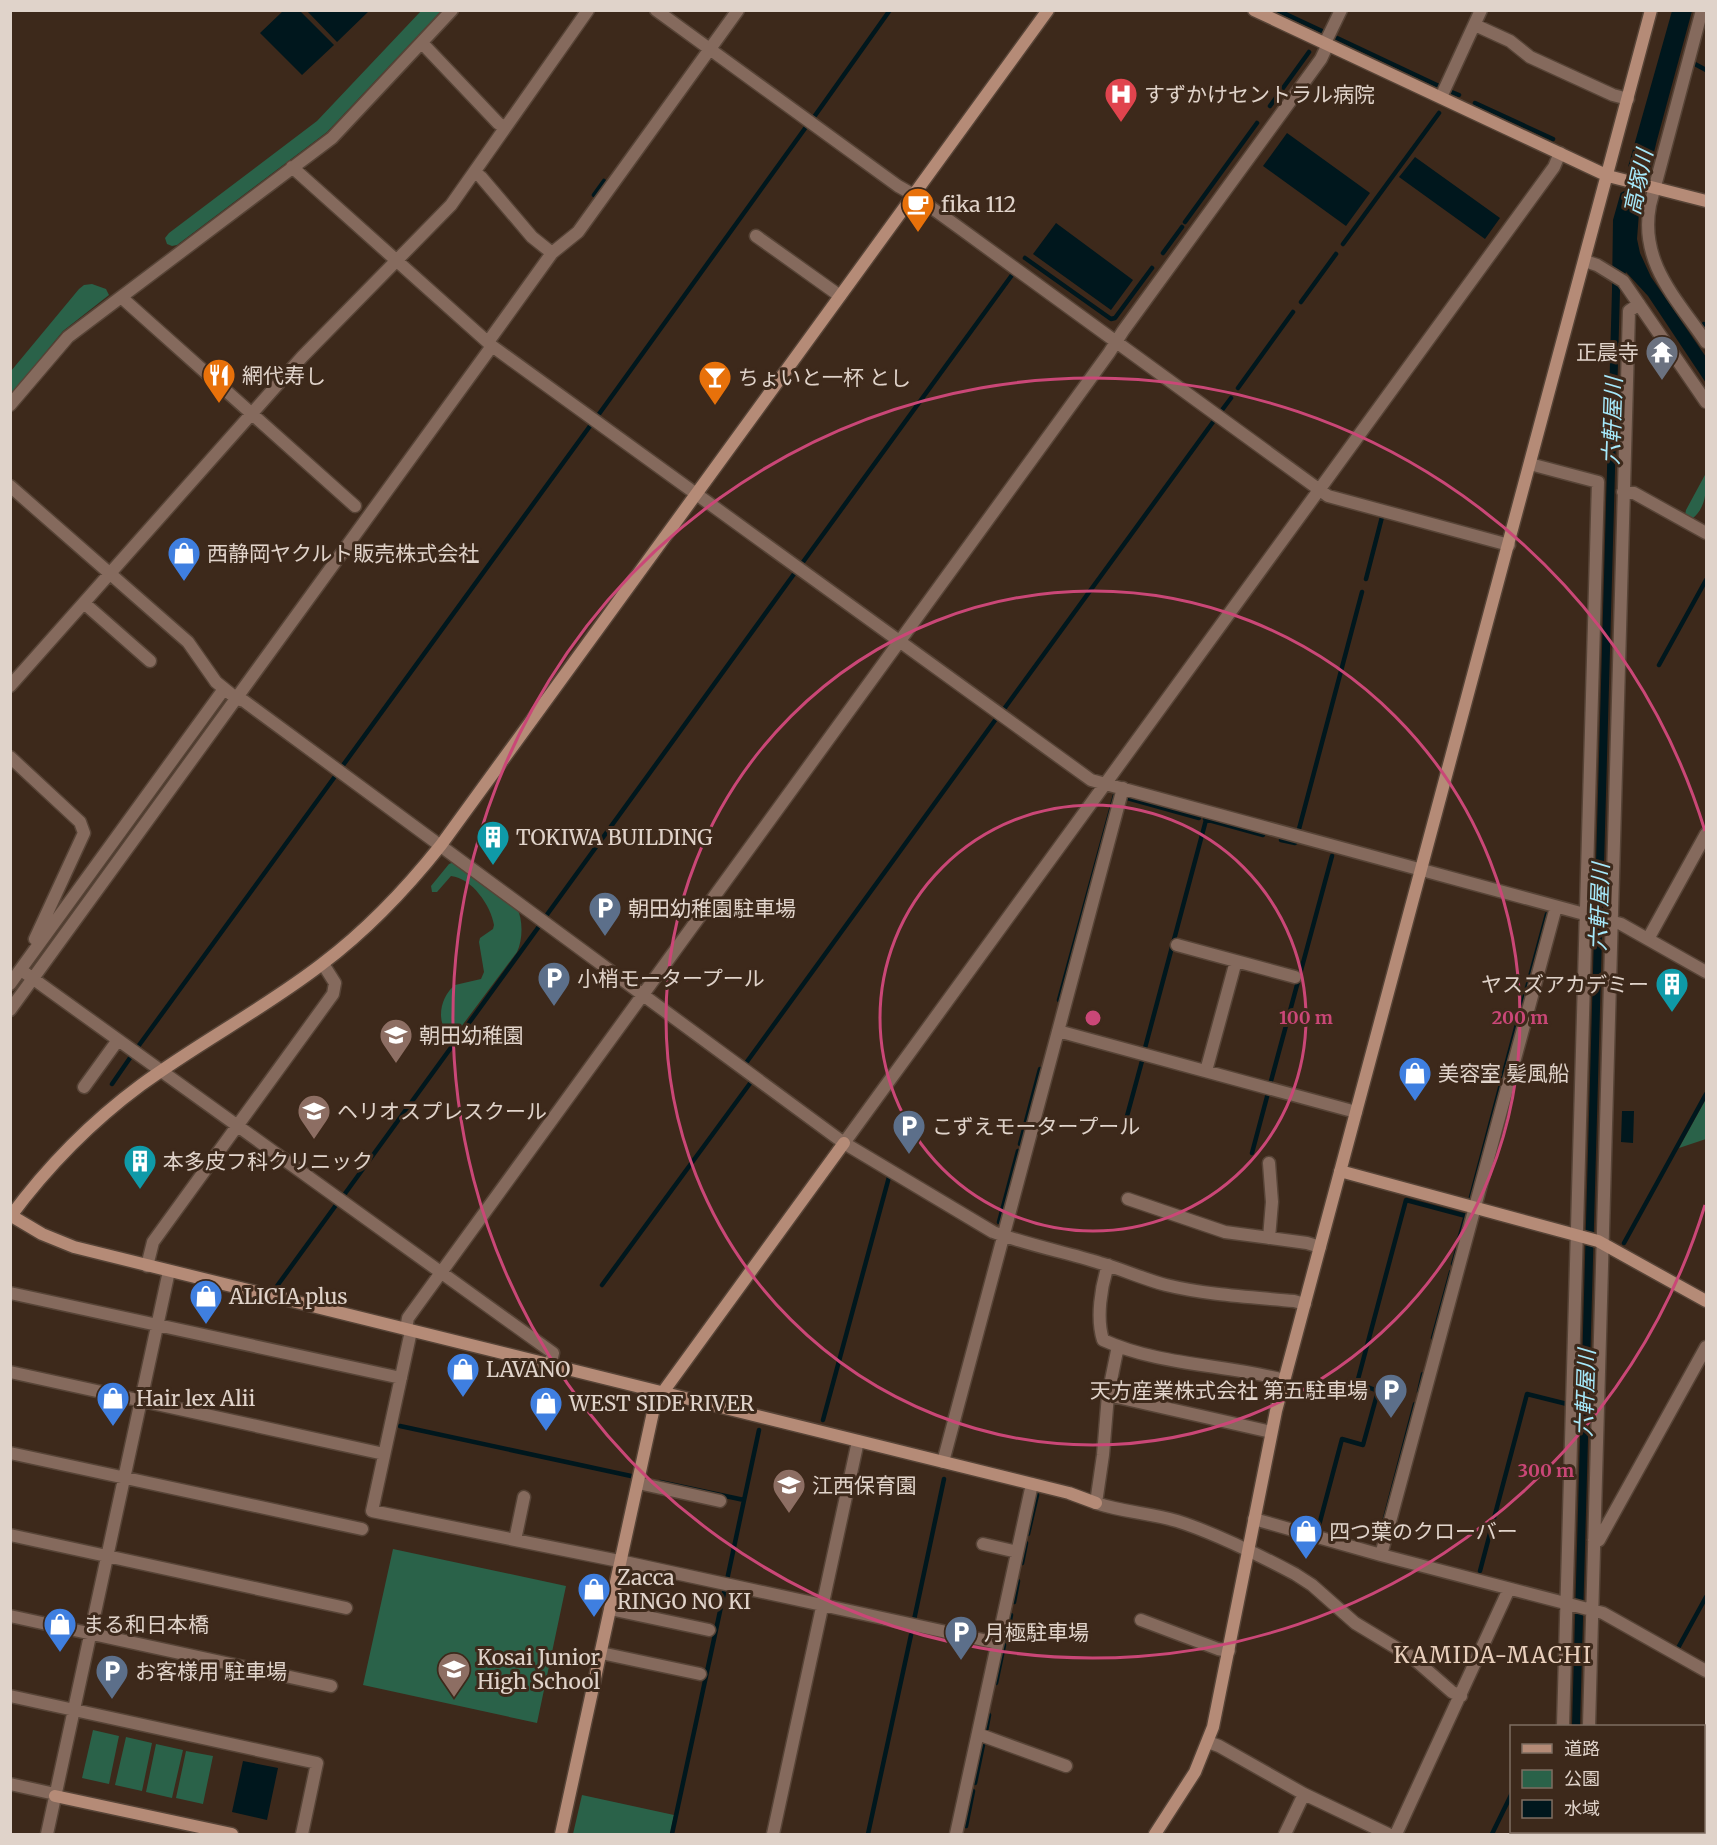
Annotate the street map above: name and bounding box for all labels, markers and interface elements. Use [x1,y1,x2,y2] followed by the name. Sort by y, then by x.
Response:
[1103,76,1139,123] hospital icon: すずかけセントラル病院
[1144,81,1375,108] place label: すずかけセントラル病院
[1617,145,1659,217] water label: 高塚川
[900,186,936,233] cafe icon: fika 112
[941,191,1016,218] place label: fika 112
[1644,334,1680,381] temple icon: 正晨寺
[1576,339,1639,366] place label: 正晨寺
[201,357,237,404] restaurant icon: 網代寿し
[697,359,733,406] bar icon: ちょいと一杯 とし
[242,362,326,389] place label: 網代寿し
[738,364,911,391] place label: ちょいと一杯 とし
[1596,375,1628,465] water label: 六軒屋川
[166,535,202,582] shop icon: 西静岡ヤクルト販売株式会社
[207,540,479,567] place label: 西静岡ヤクルト販売株式会社
[475,819,511,866] building icon: TOKIWA BUILDING
[516,824,712,851] place label: TOKIWA BUILDING
[1583,861,1615,951] water label: 六軒屋川
[587,890,623,937] parking icon: 朝田幼稚園駐車場
[628,895,796,922] place label: 朝田幼稚園駐車場
[536,960,572,1007] parking icon: 小梢モータープール
[577,965,765,992] place label: 小梢モータープール
[1654,966,1690,1013] building icon: ヤスズアカデミー
[1481,971,1649,998] place label: ヤスズアカデミー
[1279,1006,1333,1029] text: 100 m
[1492,1006,1548,1029] text: 200 m
[1083,1008,1103,1028] centre of rings
[378,1017,414,1064] school or university icon: 朝田幼稚園
[419,1022,524,1049] place label: 朝田幼稚園
[1397,1055,1433,1102] shop icon: 美容室 髪風船
[1438,1060,1569,1087] place label: 美容室 髪風船
[296,1093,332,1140] school or university icon: ヘリオスプレスクール
[337,1098,547,1125] place label: ヘリオスプレスクール
[891,1108,927,1155] parking icon: こずえモータープール
[932,1113,1140,1140] place label: こずえモータープール
[122,1143,158,1190] building icon: 本多皮フ科クリニック
[163,1148,373,1175] place label: 本多皮フ科クリニック
[188,1278,224,1325] shop icon: ALICIA plus
[228,1283,348,1310] place label: ALICIA plus
[1569,1347,1601,1437] water label: 六軒屋川
[445,1351,481,1398] shop icon: LAVANO
[486,1356,571,1383] place label: LAVANO
[1373,1372,1409,1419] parking icon: 天方産業株式会社 第五駐車場
[1090,1377,1368,1404] place label: 天方産業株式会社 第五駐車場
[95,1380,131,1427] shop icon: Hair lex Alii
[136,1385,256,1412] place label: Hair lex Alii
[528,1385,564,1432] shop icon: WEST SIDE RIVER
[568,1390,755,1417] place label: WEST SIDE RIVER
[1518,1459,1574,1482] text: 300 m
[771,1467,807,1514] school or university icon: 江西保育園
[812,1472,917,1499] place label: 江西保育園
[1288,1513,1324,1560] shop icon: 四つ葉のクローバー
[1329,1518,1518,1545] place label: 四つ葉のクローバー
[617,1564,751,1615] place label: Zacca RINGO NO KI
[576,1571,612,1618] shop icon: Zacca RINGO NO KI
[42,1606,78,1653] shop icon: まる和日本橋
[83,1611,209,1638] place label: まる和日本橋
[943,1614,979,1661] parking icon: 月極駐車場
[984,1619,1089,1646] place label: 月極駐車場
[1394,1641,1592,1669] district label: KAMIDA-MACHI
[477,1644,600,1695] place label: Kosai Junior High School
[436,1651,472,1698] school or university icon: Kosai Junior High School
[94,1653,130,1700] parking icon: お客様用 駐車場
[135,1658,287,1685] place label: お客様用 駐車場
[1510,1725,1705,1833] legend
[1564,1737,1600,1760] text: 道路
[1564,1767,1600,1790] text: 公園
[1564,1797,1600,1820] text: 水域

